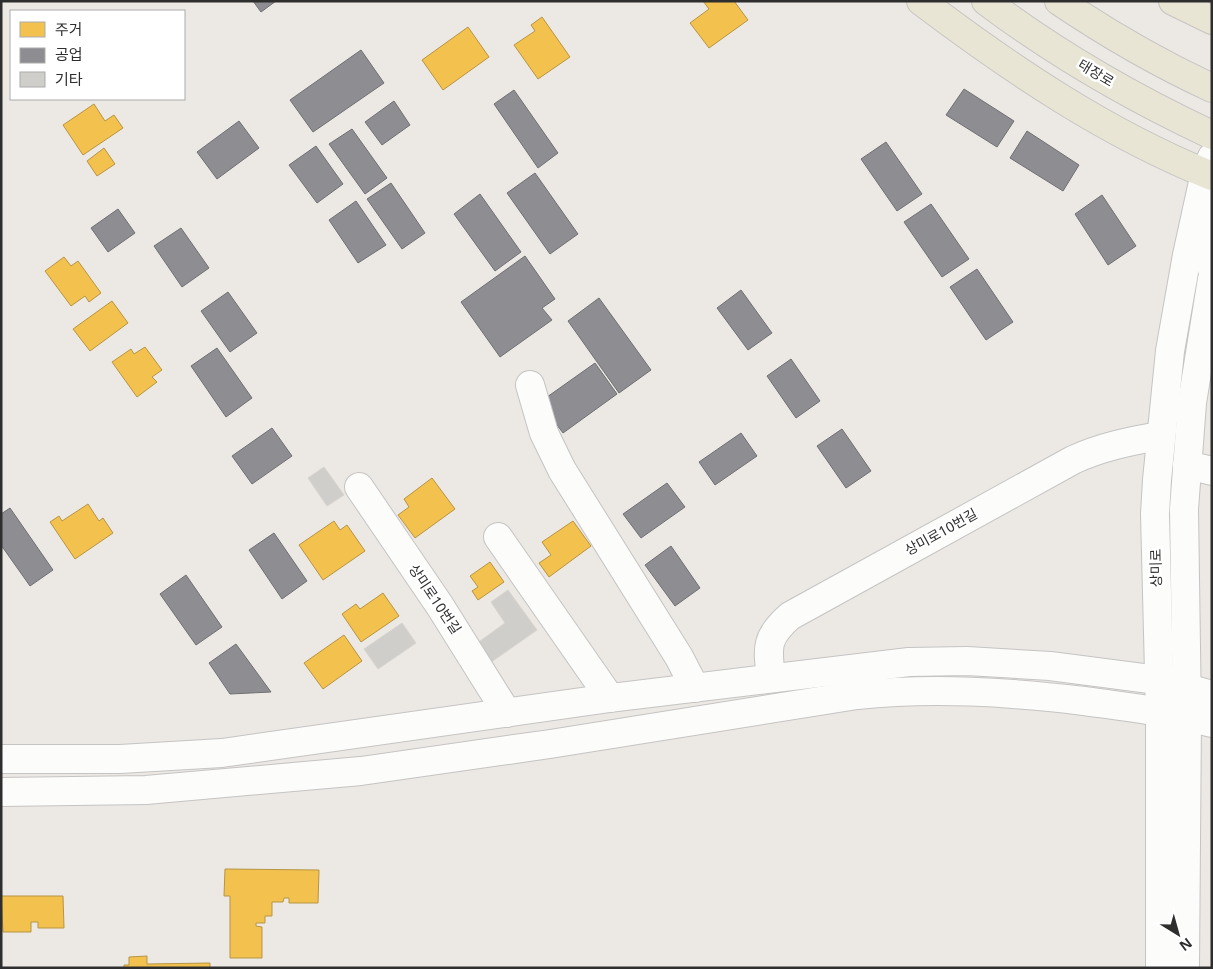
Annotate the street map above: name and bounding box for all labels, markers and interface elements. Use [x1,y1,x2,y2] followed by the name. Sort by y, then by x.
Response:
[10,10,185,100] legend
[55,19,83,39] text: 주거
[55,44,83,64] text: 공업
[1075,54,1118,91] street label: 태장로
[55,69,83,89] text: 기타
[901,504,981,559] street label: 상미로10번길
[1146,548,1165,587] street label: 상미로
[405,560,466,637] street label: 상미로10번길
[1153,909,1203,959] north arrow
[1176,934,1196,956] text: N

